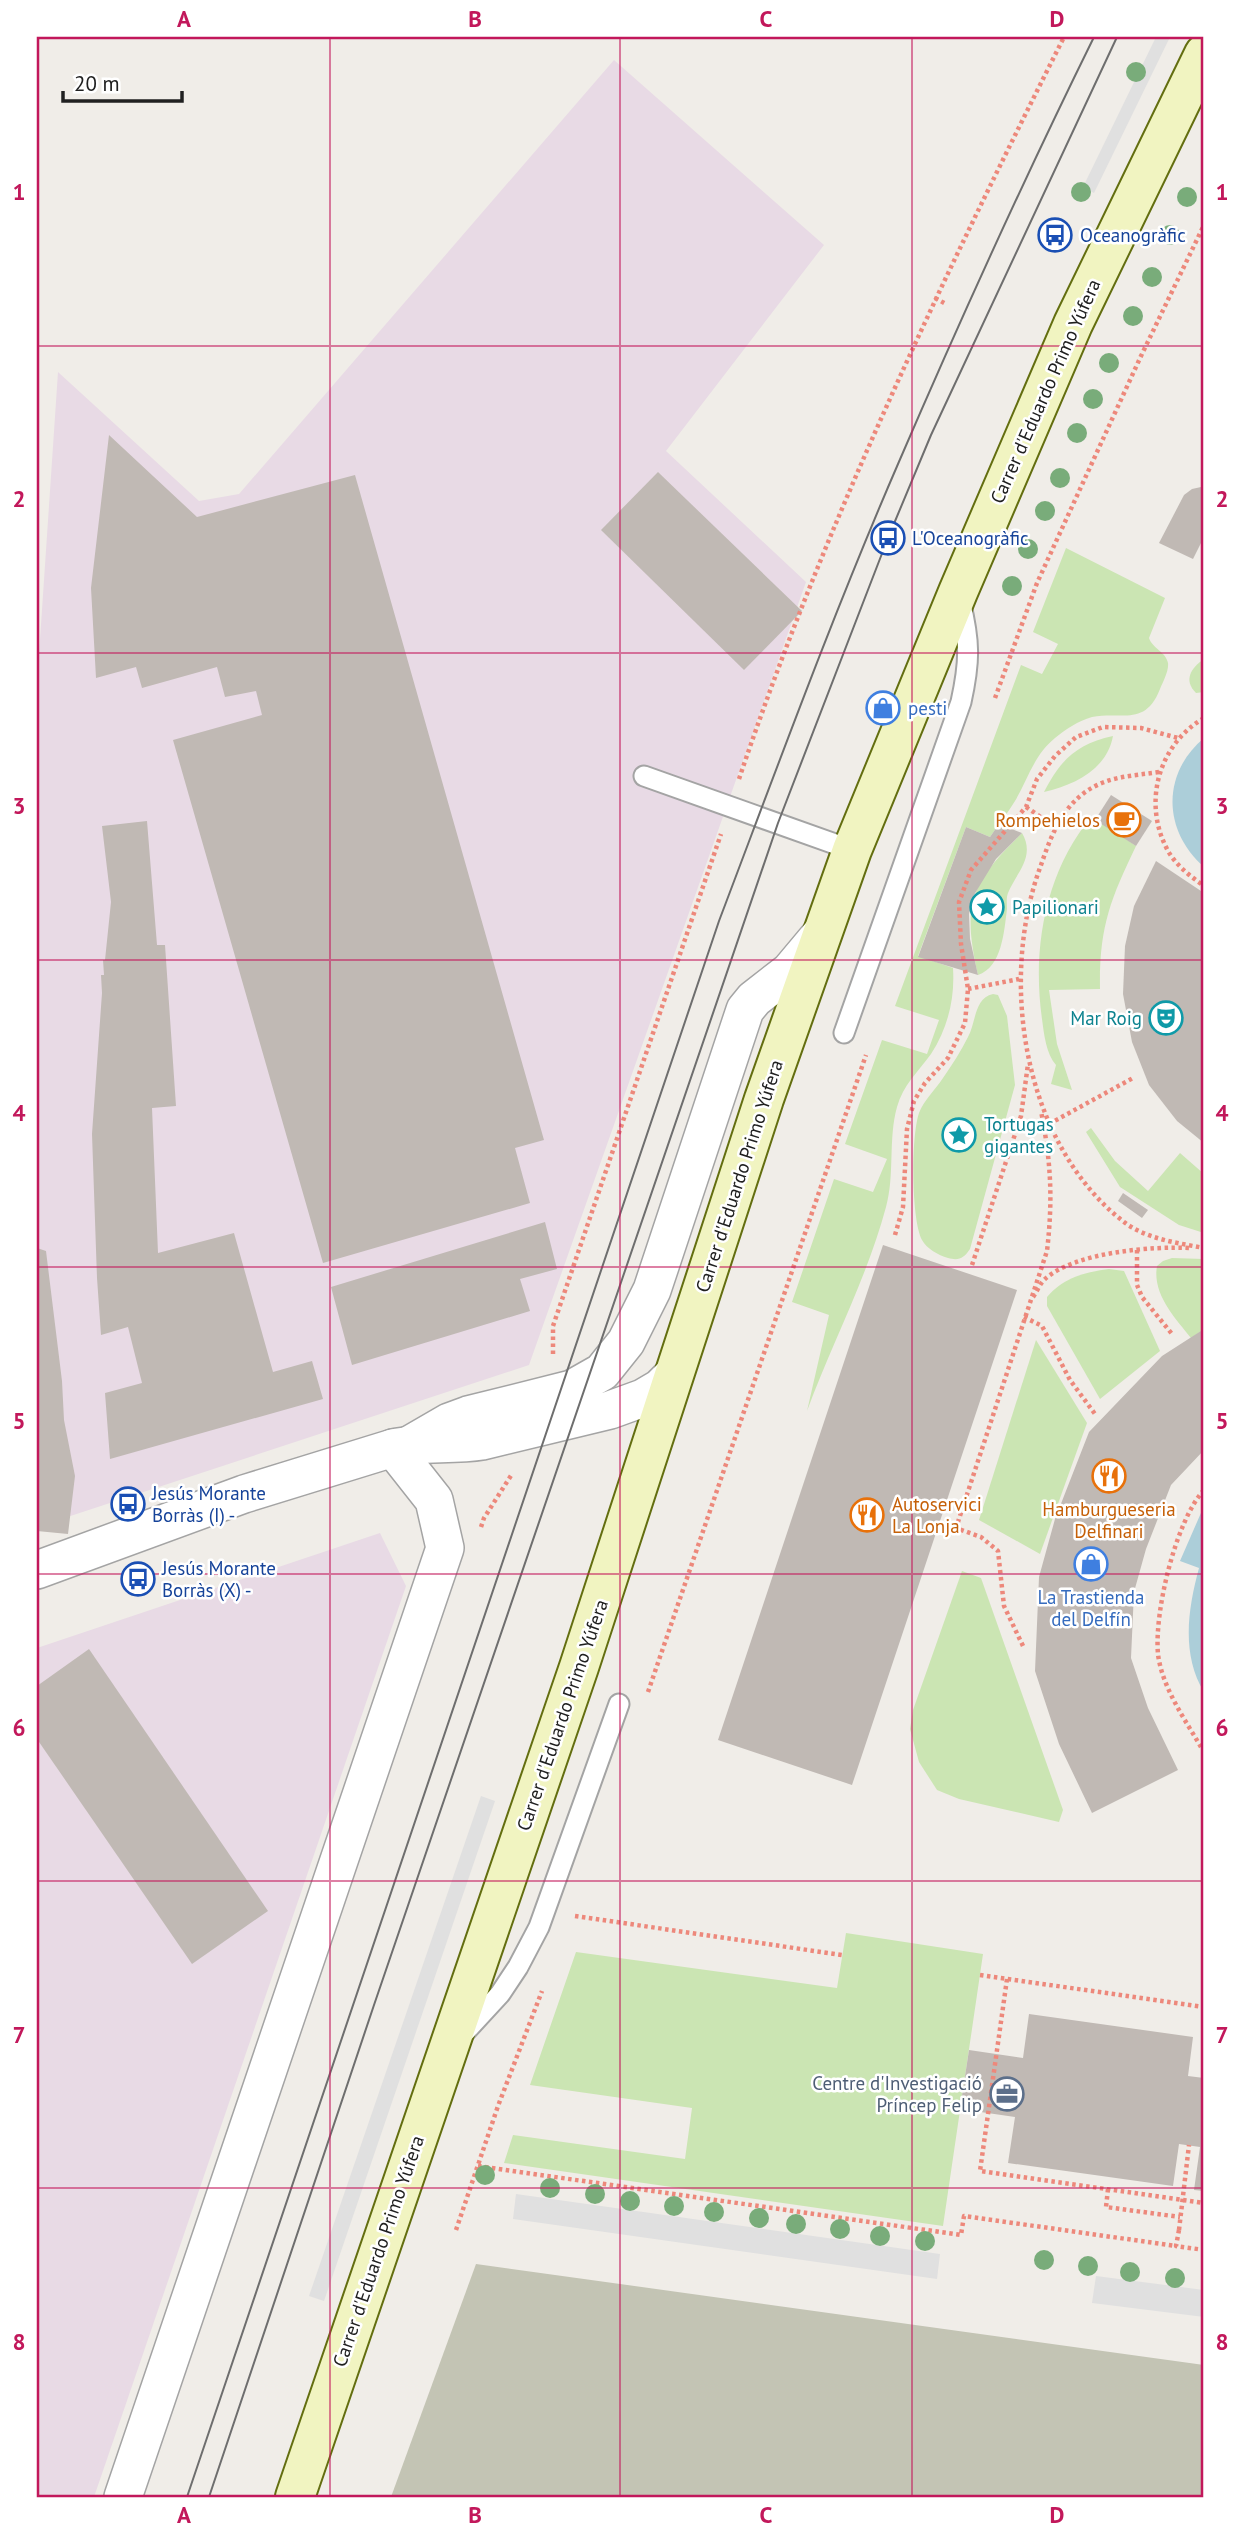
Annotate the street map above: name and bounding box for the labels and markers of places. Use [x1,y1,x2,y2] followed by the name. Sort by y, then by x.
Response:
[1036,216,1074,254] bus stop icon: Oceanogràfic
[1080,223,1186,247] place label: Oceanogràfic
[869,519,907,557] bus stop icon: L'Oceanogràfic
[912,526,1029,550] place label: L'Oceanogràfic
[864,689,902,727] shop icon: pesti
[908,696,947,720] place label: pesti
[1105,801,1143,839] cafe icon: Rompehielos
[995,808,1100,832] place label: Rompehielos
[968,888,1006,926] place icon: Papilionari
[1012,895,1099,919] place label: Papilionari
[1147,999,1185,1037] theatre icon: Mar Roig
[1070,1006,1142,1030] place label: Mar Roig
[984,1112,1054,1158] place label: Tortugas gigantes
[940,1116,978,1154] place icon: Tortugas gigantes
[1090,1457,1128,1495] restaurant icon: Hamburgueseria Delfinari
[151,1481,266,1527] place label: Jesús Morante Borràs (I) -
[109,1485,147,1523] bus stop icon: Jesús Morante Borràs (I) -
[892,1492,982,1538] place label: Autoservici La Lonja
[848,1496,886,1534] restaurant icon: Autoservici La Lonja
[1042,1497,1176,1543] place label: Hamburgueseria Delfinari
[1072,1545,1110,1583] shop icon: La Trastienda del Delfín
[161,1556,276,1602] place label: Jesús Morante Borràs (X) -
[119,1560,157,1598] bus stop icon: Jesús Morante Borràs (X) -
[1037,1585,1145,1631] place label: La Trastienda del Delfín
[812,2071,982,2117] place label: Centre d'Investigació Príncep Felip
[988,2075,1026,2113] office icon: Centre d'Investigació Príncep Felip

